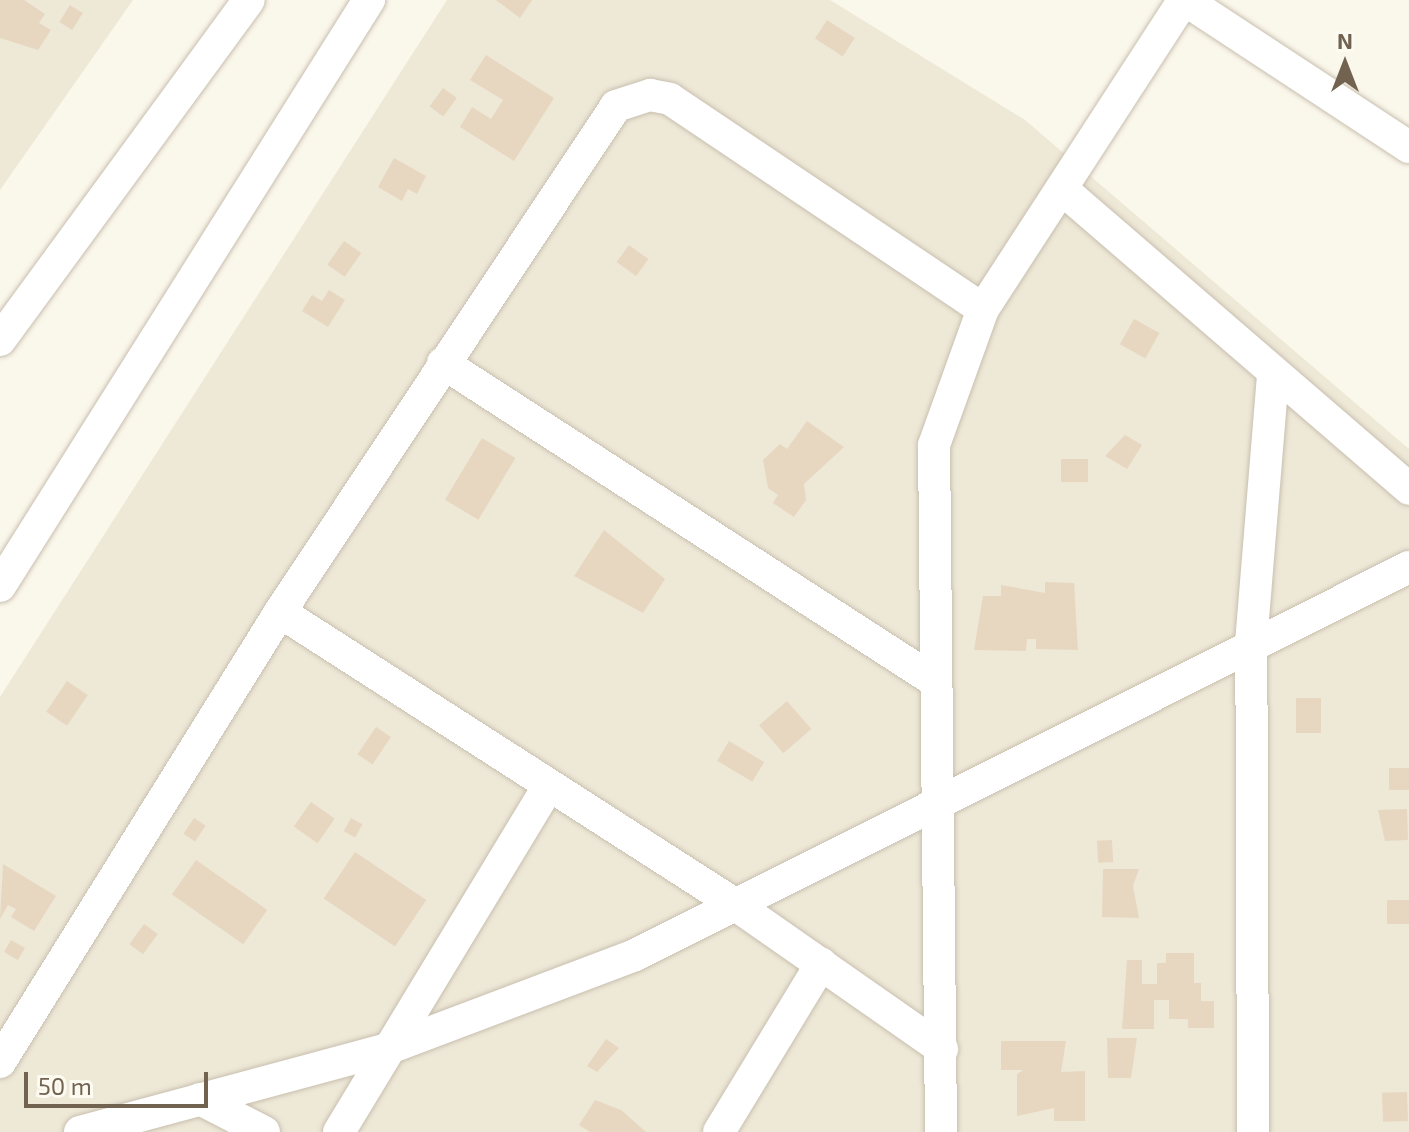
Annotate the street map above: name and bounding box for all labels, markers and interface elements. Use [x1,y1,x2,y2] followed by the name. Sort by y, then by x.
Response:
[1305,24,1385,104] north arrow
[1337,27,1353,53] text: N
[28,1056,212,1106] scale bar
[38,1071,92,1100] text: 50 m

